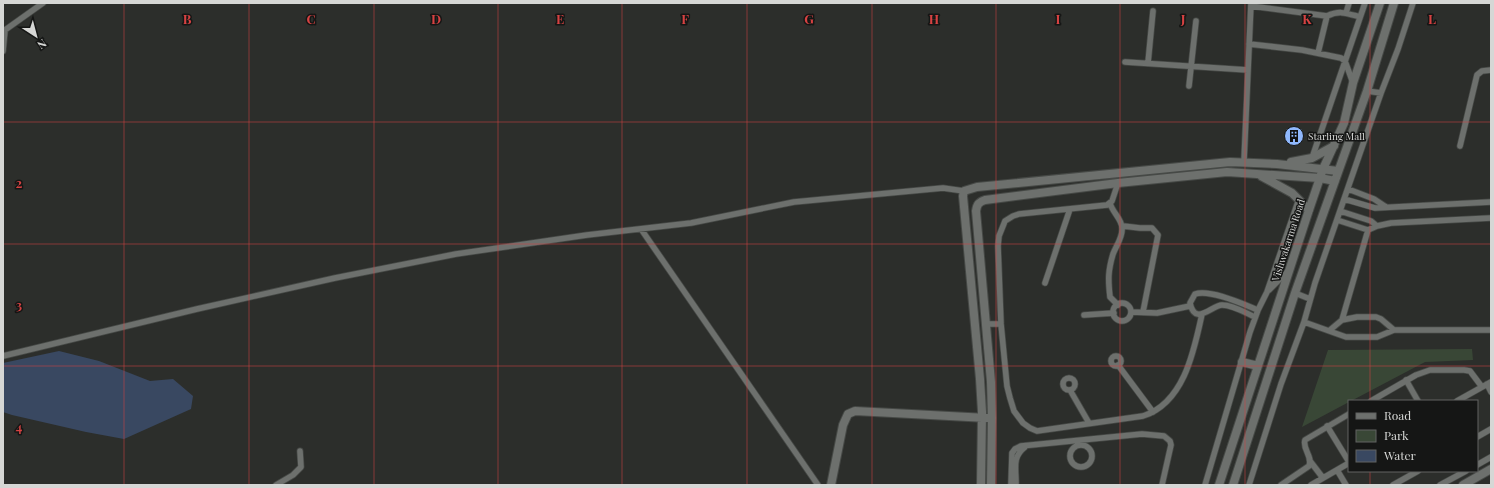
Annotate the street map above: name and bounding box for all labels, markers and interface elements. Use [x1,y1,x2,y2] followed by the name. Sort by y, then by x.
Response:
[183,10,192,27] text: B
[306,10,316,27] text: C
[431,10,441,27] text: D
[556,10,564,27] text: E
[681,10,689,27] text: F
[804,10,814,27] text: G
[929,10,939,27] text: H
[1056,10,1061,27] text: I
[1180,10,1186,27] text: J
[1302,10,1312,27] text: K
[1428,10,1436,27] text: L
[16,16,56,56] north arrow
[35,36,50,53] text: N
[1283,125,1305,147] building icon: Starling Mall
[1308,129,1365,143] place label: Starling Mall
[16,174,23,191] text: 2
[1268,197,1308,284] street label: Vishwakarma Road
[16,296,22,313] text: 3
[1348,400,1478,472] legend
[1384,407,1411,423] text: Road
[16,418,23,435] text: 4
[1384,427,1409,443] text: Park
[1383,447,1417,463] text: Water

